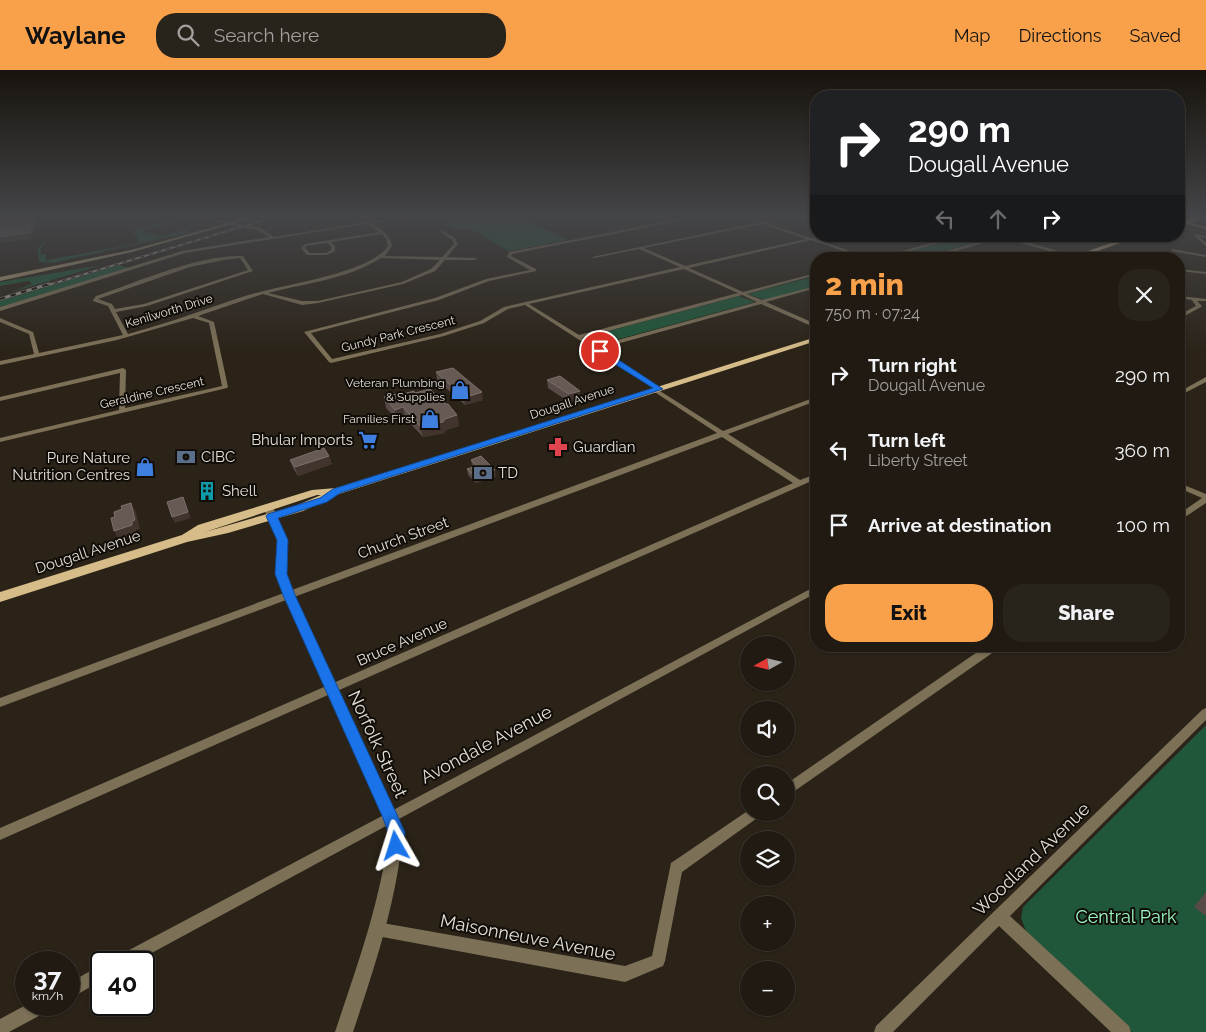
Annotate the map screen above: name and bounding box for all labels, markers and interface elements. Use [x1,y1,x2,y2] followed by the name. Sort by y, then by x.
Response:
[156,13,506,58] search box
[25,21,126,50] text: Waylane
[174,21,202,49] icon: search
[214,24,319,46] text: Search here
[954,25,990,46] text: Map
[1018,25,1102,46] text: Directions
[1130,25,1181,46] text: Saved
[908,109,1011,150] text: 290 m
[825,110,890,175] icon: right
[908,151,1069,177] text: Dougall Avenue
[931,205,959,233] icon: left
[984,205,1012,233] icon: ahead
[1037,205,1065,233] icon: right
[825,267,904,302] text: 2 min
[1118,269,1170,321] button: close
[124,291,214,331] street label: Kenilworth Drive
[825,304,920,323] text: 750 m · 07:24
[340,313,456,355] street label: Gundy Park Crescent
[579,330,621,372] pin
[586,337,614,365] icon: arrive
[868,354,957,376] text: Turn right
[825,361,853,389] icon: right
[1115,364,1170,386] text: 290 m
[99,374,205,412] street label: Geraldine Crescent
[346,376,445,404] place label: Veteran Plumbing & Supplies
[868,376,985,395] text: Dougall Avenue
[449,379,471,401] shop icon: Veteran Plumbing & Supplies
[528,382,616,422] street label: Dougall Avenue
[419,408,441,430] shop icon: Families First
[343,412,415,426] place label: Families First
[357,429,379,451] supermarket icon: Bhular Imports
[868,429,945,451] text: Turn left
[251,431,353,449] place label: Bhular Imports
[547,436,569,458] pharmacy icon: Guardian
[825,436,853,464] icon: left
[573,438,635,456] place label: Guardian
[1114,439,1170,461] text: 360 m
[175,446,197,468] bank icon: CIBC
[201,448,235,466] place label: CIBC
[12,449,130,484] place label: Pure Nature Nutrition Centres
[868,451,968,470] text: Liberty Street
[134,456,156,478] shop icon: Pure Nature Nutrition Centres
[472,462,494,484] bank icon: TD
[498,464,518,482] place label: TD
[196,480,218,502] building icon: Shell
[222,482,258,500] place label: Shell
[825,511,853,539] icon: arrive
[355,513,451,563] street label: Church Street
[868,514,1052,536] text: Arrive at destination
[1116,514,1170,536] text: 100 m
[33,526,143,578] street label: Dougall Avenue
[825,584,993,642] button: Exit
[1003,584,1170,642] button: Share
[354,614,450,670] street label: Bruce Avenue
[740,636,795,691] north arrow
[740,636,795,1016] map controls
[344,687,412,801] street label: Norfolk Street
[417,700,556,787] street label: Avondale Avenue
[740,701,795,756] button: sound
[740,766,795,821] button: search
[968,798,1094,920] street label: Woodland Avenue
[369,819,421,871] position arrow
[740,831,795,886] button: layers
[740,896,795,951] button: +
[1075,906,1177,927] park label: Central Park
[439,910,618,964] street label: Maisonneuve Avenue
[90,951,155,1016] speed limit sign: 40
[740,961,795,1016] button: −
[34,962,61,992] text: 37
[32,989,63,1003] text: km/h

